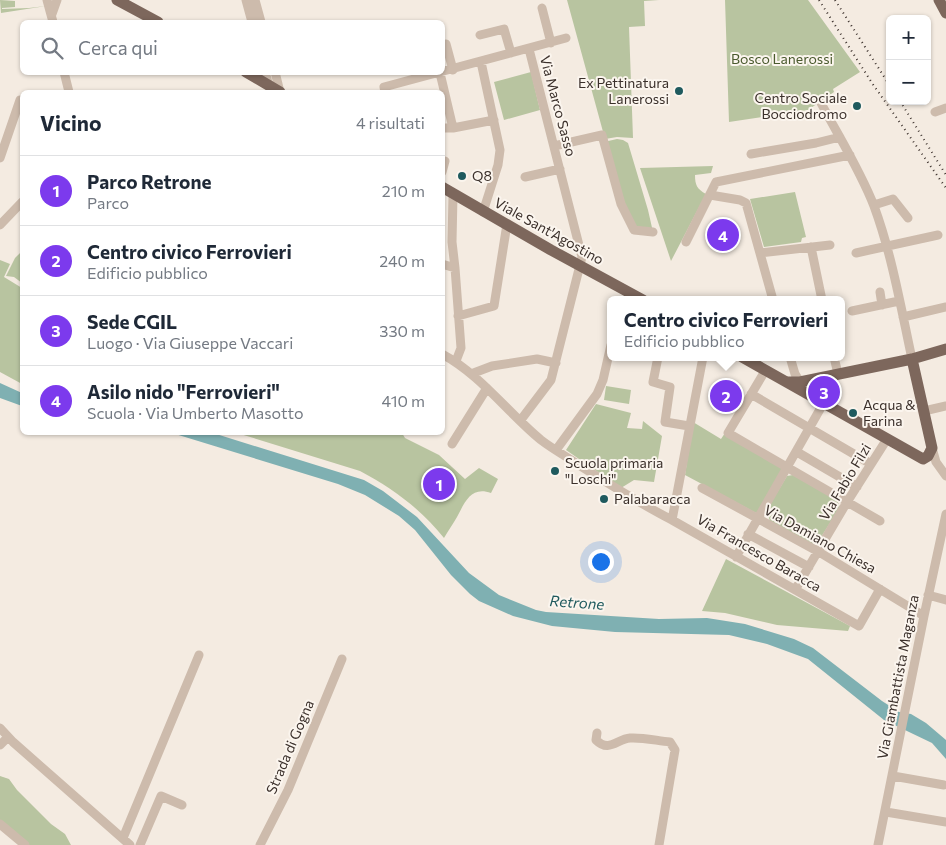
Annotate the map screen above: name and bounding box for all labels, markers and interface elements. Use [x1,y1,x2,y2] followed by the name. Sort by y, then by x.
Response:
[886,15,931,105] map controls
[886,15,931,60] button: +
[20,20,445,75] search box
[38,34,66,62] icon: search
[78,36,158,59] text: Cerca qui
[731,50,833,67] park label: Bosco Lanerossi
[537,54,580,158] street label: Via Marco Sasso
[886,60,931,105] button: −
[578,74,669,107] place label: Ex Pettinatura Lanerossi
[673,85,685,97] marker: Ex Pettinatura Lanerossi
[755,89,847,122] place label: Centro Sociale Bocciodromo
[851,100,863,112] marker: Centro Sociale Bocciodromo
[40,110,101,135] text: Vicino
[356,113,425,132] text: 4 risultati
[472,167,492,184] place label: Q8
[87,170,211,193] text: Parco Retrone
[456,170,468,182] marker: Q8
[52,181,60,200] text: 1
[382,181,425,200] text: 210 m
[87,193,129,212] text: Parco
[492,193,607,268] street label: Viale Sant'Agostino
[707,216,739,254] pin: 4
[87,240,292,263] text: Centro civico Ferrovieri
[51,251,61,270] text: 2
[379,251,425,270] text: 240 m
[87,263,208,282] text: Edificio pubblico
[607,296,845,361] popup
[624,308,828,331] text: Centro civico Ferrovieri
[87,310,177,333] text: Sede CGIL
[51,321,61,340] text: 3
[379,321,425,340] text: 330 m
[624,331,745,350] text: Edificio pubblico
[87,333,293,352] text: Luogo · Via Giuseppe Vaccari
[808,373,840,411] pin: 3
[710,377,742,415] pin: 2
[87,380,280,403] text: Asilo nido "Ferrovieri"
[51,391,61,410] text: 4
[382,391,425,410] text: 410 m
[863,396,916,429] place label: Acqua & Farina
[87,403,303,422] text: Scuola · Via Umberto Masotto
[847,407,859,419] marker: Acqua & Farina
[815,440,874,523] street label: Via Fabio Filzi
[565,454,663,487] place label: Scuola primaria "Loschi"
[423,465,455,503] pin: 1
[549,465,561,477] marker: Scuola primaria "Loschi"
[614,490,691,507] place label: Palabaracca
[598,493,610,505] marker: Palabaracca
[761,501,879,576] street label: Via Damiano Chiesa
[694,510,824,595] street label: Via Francesco Baracca
[588,549,614,575] your location
[549,591,605,613] water label: Retrone
[873,593,922,761] street label: Via Giambattista Maganza
[262,697,317,796] street label: Strada di Gogna

